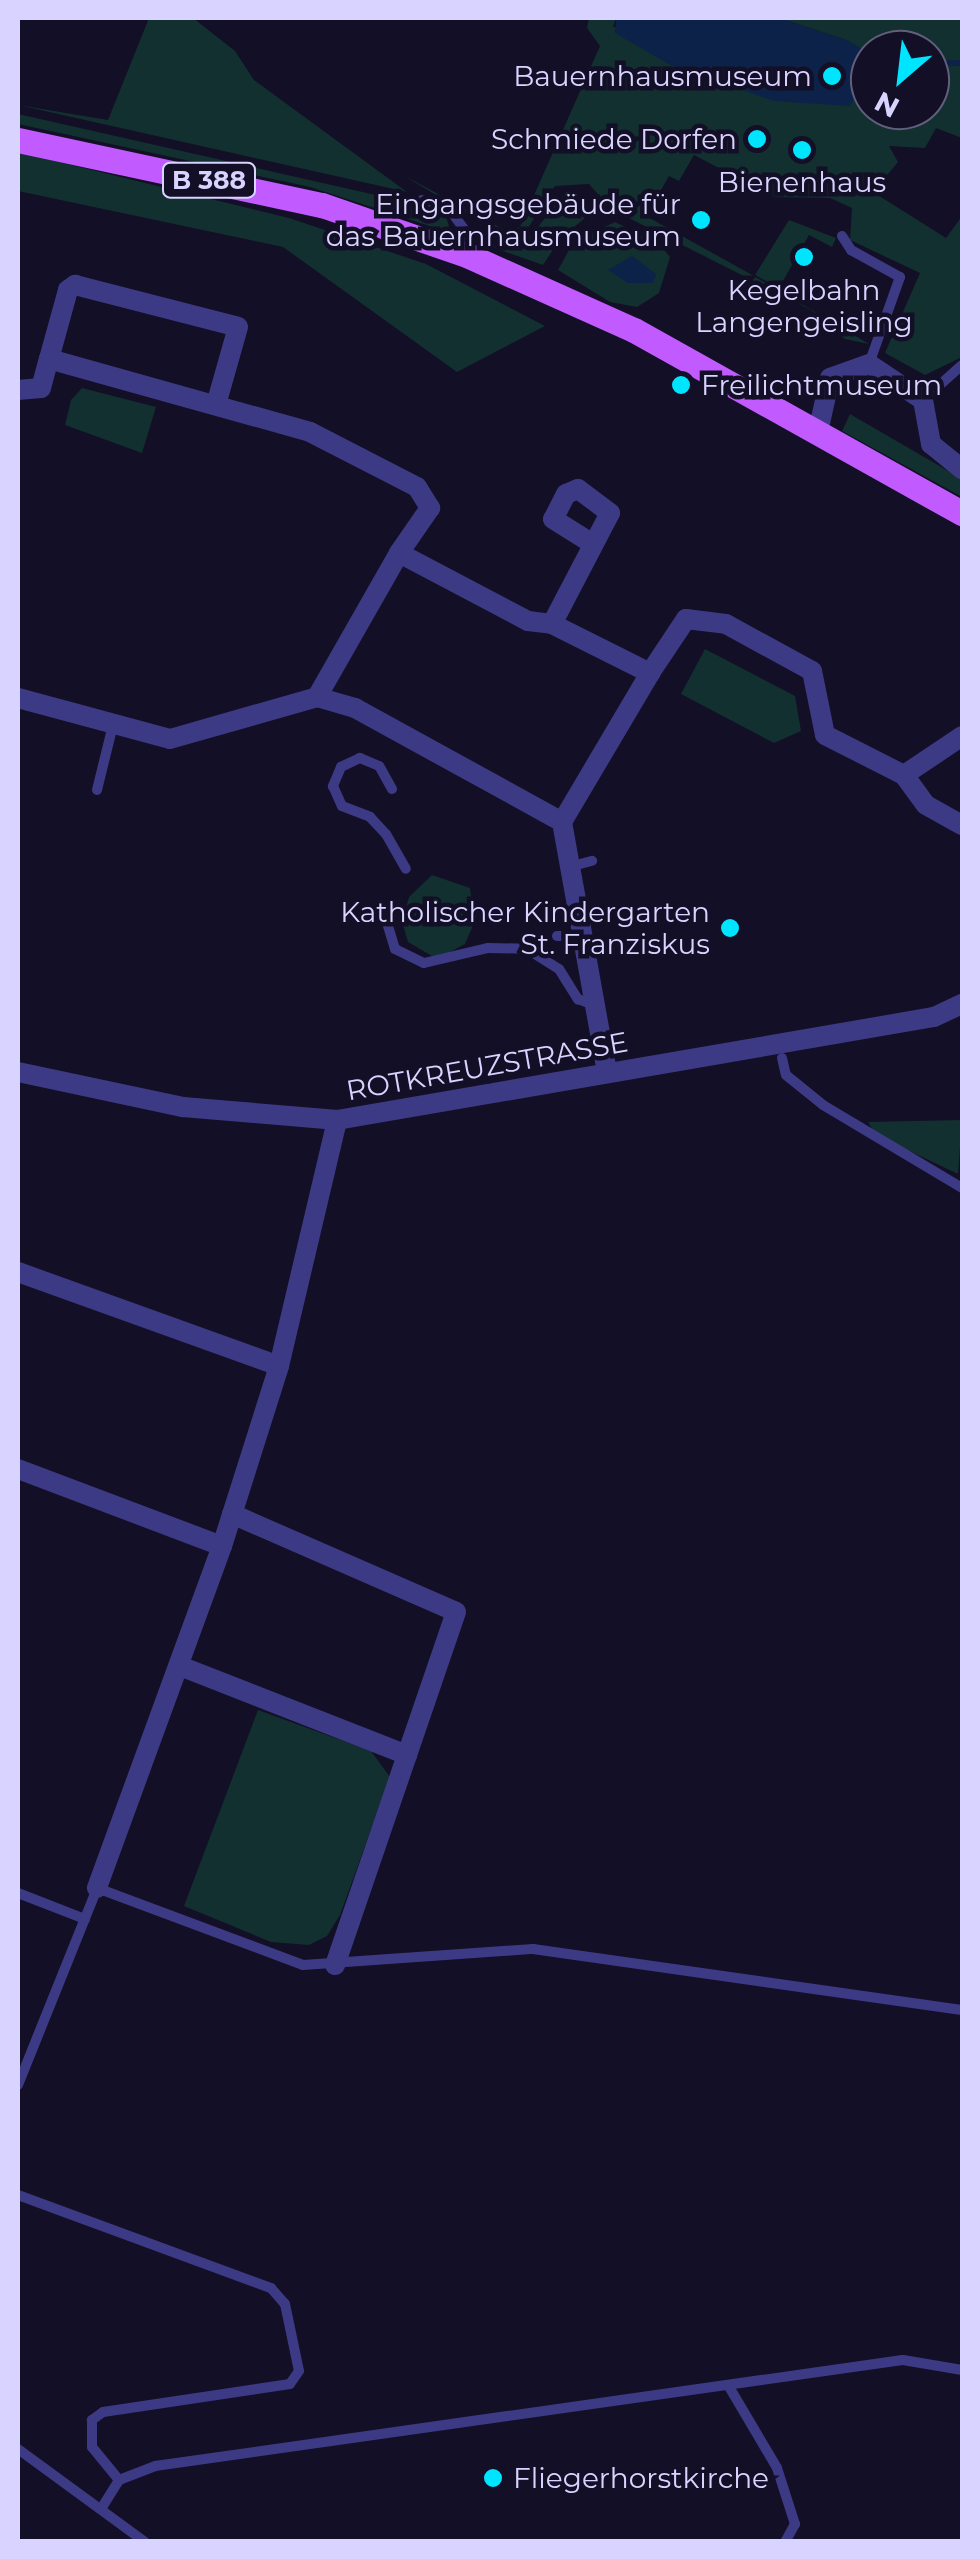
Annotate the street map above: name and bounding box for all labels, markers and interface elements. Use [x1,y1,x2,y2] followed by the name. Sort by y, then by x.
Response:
[850,30,950,130] north arrow
[513,59,812,93] place label: Bauernhausmuseum
[821,65,843,87] marker: Bauernhausmuseum
[869,84,905,125] text: N
[491,122,737,156] place label: Schmiede Dorfen
[746,128,768,150] marker: Schmiede Dorfen
[791,139,813,161] marker: Bienenhaus
[162,160,256,200] road number: B 388
[718,165,886,199] place label: Bienenhaus
[326,187,681,253] place label: Eingangsgebäude für das Bauernhausmuseum
[690,209,712,231] marker: Eingangsgebäude für das Bauernhausmuseum
[793,246,815,268] marker: Kegelbahn Langengeisling
[695,273,913,339] place label: Kegelbahn Langengeisling
[701,368,942,402] place label: Freilichtmuseum
[670,374,692,396] marker: Freilichtmuseum
[340,895,710,961] place label: Katholischer Kindergarten St. Franziskus
[719,917,741,939] marker: Katholischer Kindergarten St. Franziskus
[344,1025,630,1107] street label: ROTKREUZSTRASSE
[513,2461,769,2495] place label: Fliegerhorstkirche
[482,2467,504,2489] marker: Fliegerhorstkirche

